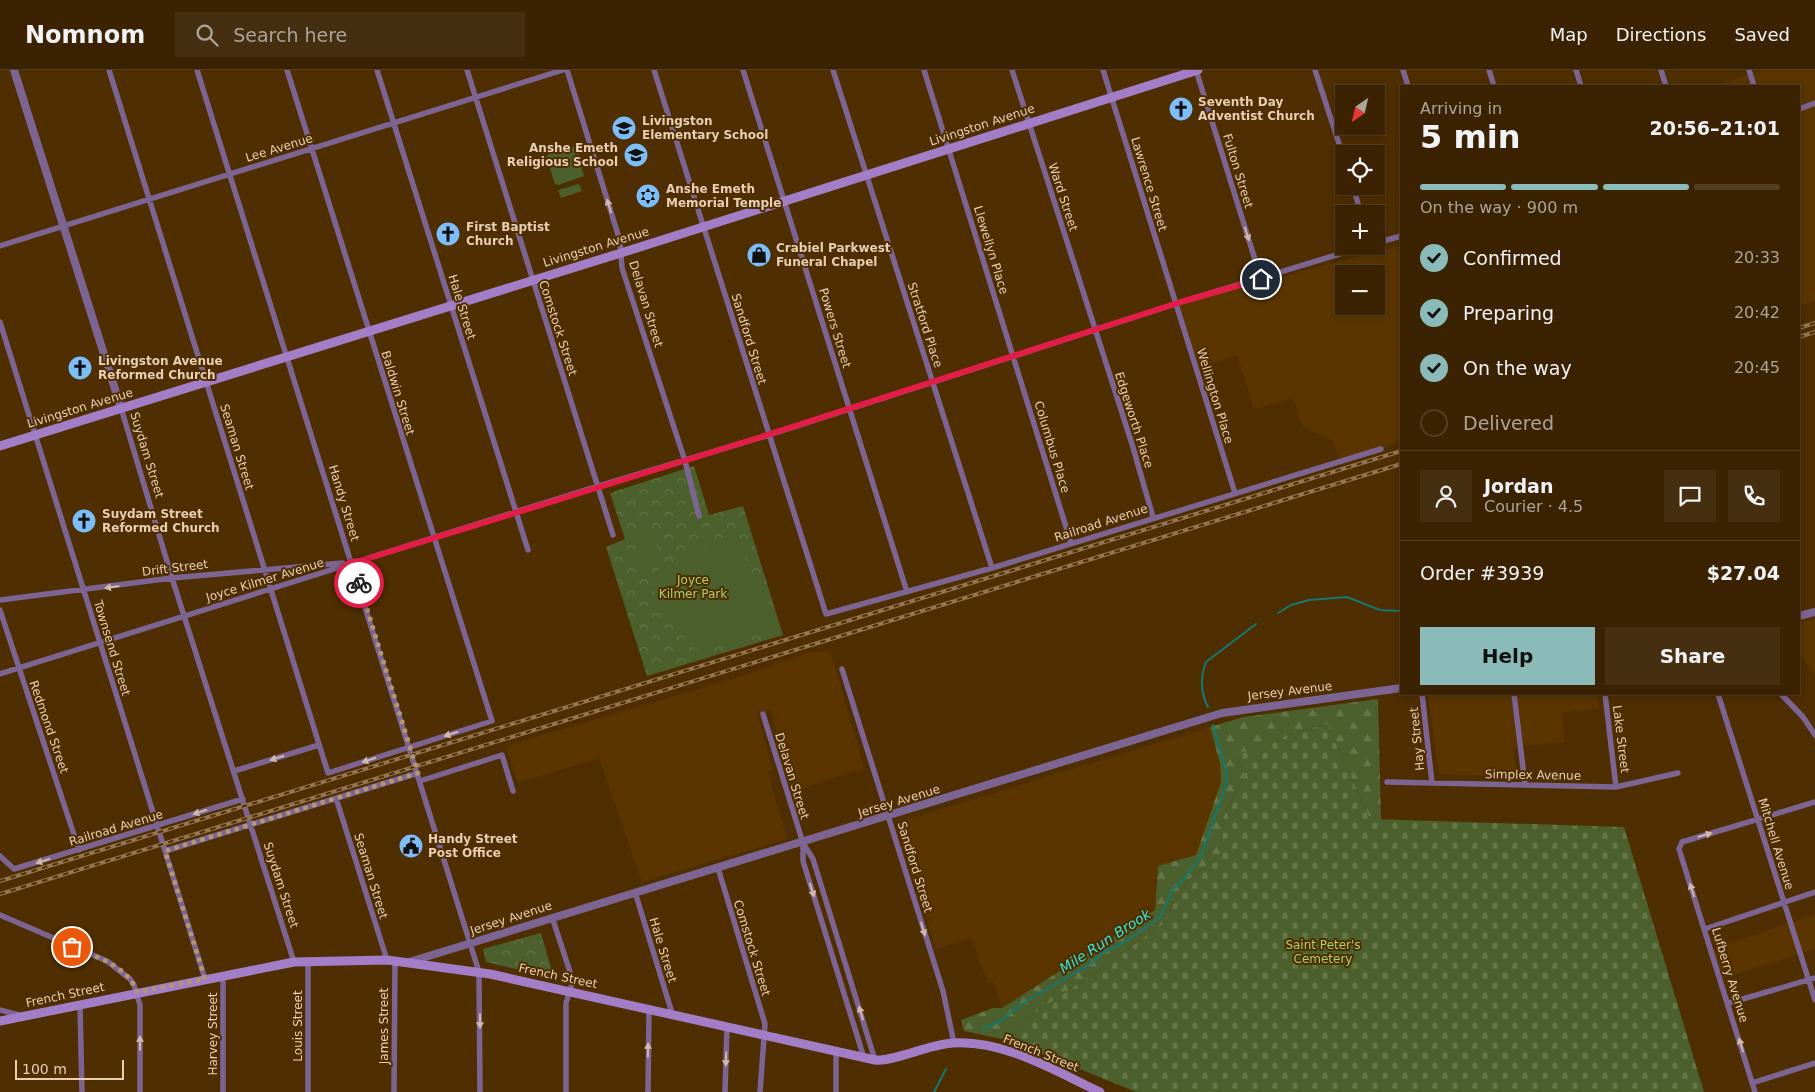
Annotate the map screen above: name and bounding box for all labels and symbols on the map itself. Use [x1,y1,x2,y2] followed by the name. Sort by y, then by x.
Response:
[1335,85,1385,135] north arrow
[1198,95,1315,123] place label: Seventh Day Adventist Church
[1168,96,1194,122] church icon: Seventh Day Adventist Church
[928,101,1036,149] street label: Livingston Avenue
[642,114,768,142] place label: Livingston Elementary School
[611,115,637,141] school or university icon: Livingston Elementary School
[244,131,314,165] street label: Lee Avenue
[1220,132,1256,210] street label: Fulton Street
[1128,135,1170,233] street label: Lawrence Street
[507,141,618,169] place label: Anshe Emeth Religious School
[623,142,649,168] school or university icon: Anshe Emeth Religious School
[1045,161,1081,233] street label: Ward Street
[666,182,781,210] place label: Anshe Emeth Memorial Temple
[635,183,661,209] synagogue icon: Anshe Emeth Memorial Temple
[605,198,613,213] one-way arrow
[971,204,1011,296] street label: Llewellyn Place
[466,220,550,248] place label: First Baptist Church
[435,221,461,247] church icon: First Baptist Church
[541,224,651,270] street label: Livingston Avenue
[1243,227,1251,242] one-way arrow
[776,241,891,269] place label: Crabiel Parkwest Funeral Chapel
[746,242,772,268] shop icon: Crabiel Parkwest Funeral Chapel
[1240,258,1282,300] pin
[626,259,666,349] street label: Delavan Street
[445,273,479,342] street label: Hale Street
[536,278,580,378] street label: Comstock Street
[905,281,945,369] street label: Stratford Place
[816,286,854,370] street label: Powers Street
[729,292,770,386] street label: Sandford Street
[1194,347,1236,445] street label: Wellington Place
[379,349,418,437] street label: Baldwin Street
[98,354,223,382] place label: Livingston Avenue Reformed Church
[67,355,93,381] church icon: Livingston Avenue Reformed Church
[1112,370,1156,470] street label: Edgeworth Place
[25,385,135,431] street label: Livingston Avenue
[1031,399,1073,495] street label: Columbus Place
[217,402,257,492] street label: Seaman Street
[127,410,167,500] street label: Suydam Street
[326,463,362,543] street label: Handy Street
[1052,501,1150,545] street label: Railroad Avenue
[102,507,220,535] place label: Suydam Street Reformed Church
[71,508,97,534] church icon: Suydam Street Reformed Church
[203,555,326,605] street label: Joyce Kilmer Avenue
[141,557,209,579] street label: Drift Street
[334,558,384,608] courier
[659,573,727,601] park label: Joyce Kilmer Park
[103,583,119,591] one-way arrow
[91,598,133,698] street label: Townsend Street
[27,679,72,776] street label: Redmond Street
[1246,679,1333,703] street label: Jersey Avenue
[1610,704,1632,774] street label: Lake Street
[1407,706,1427,771] street label: Hay Street
[443,731,458,739] one-way arrow
[772,731,812,821] street label: Delavan Street
[269,754,284,762] one-way arrow
[361,757,376,765] one-way arrow
[1485,767,1581,783] street label: Simplex Avenue
[855,782,942,820] street label: Jersey Avenue
[1755,797,1797,891] street label: Mitchell Avenue
[67,807,165,849] street label: Railroad Avenue
[192,809,207,817] one-way arrow
[895,820,936,914] street label: Sandford Street
[1698,830,1713,838] one-way arrow
[351,831,391,921] street label: Seaman Street
[428,832,518,860] place label: Handy Street Post Office
[398,833,424,859] public building icon: Handy Street Post Office
[261,840,302,930] street label: Suydam Street
[35,857,50,865] one-way arrow
[809,883,817,898] one-way arrow
[1688,883,1696,898] one-way arrow
[467,898,554,938] street label: Jersey Avenue
[731,898,773,998] street label: Comstock Street
[1056,905,1154,976] water label: Mile Run Brook
[646,916,680,985] street label: Hale Street
[920,922,928,937] one-way arrow
[51,926,93,968] pin
[1709,926,1751,1024] street label: Lufberry Avenue
[1285,938,1361,966] park label: Saint Peter's Cemetery
[517,961,599,991] street label: French Street
[24,980,106,1010] street label: French Street
[377,987,391,1065] street label: James Street
[291,990,305,1062] street label: Louis Street
[206,992,220,1076] street label: Harvey Street
[856,1005,864,1020] one-way arrow
[476,1013,484,1029] one-way arrow
[1001,1031,1081,1075] street label: French Street
[136,1035,144,1051] one-way arrow
[1736,1038,1744,1053] one-way arrow
[644,1042,652,1058] one-way arrow
[722,1051,730,1067] one-way arrow
[15,1057,124,1080] scale bar

